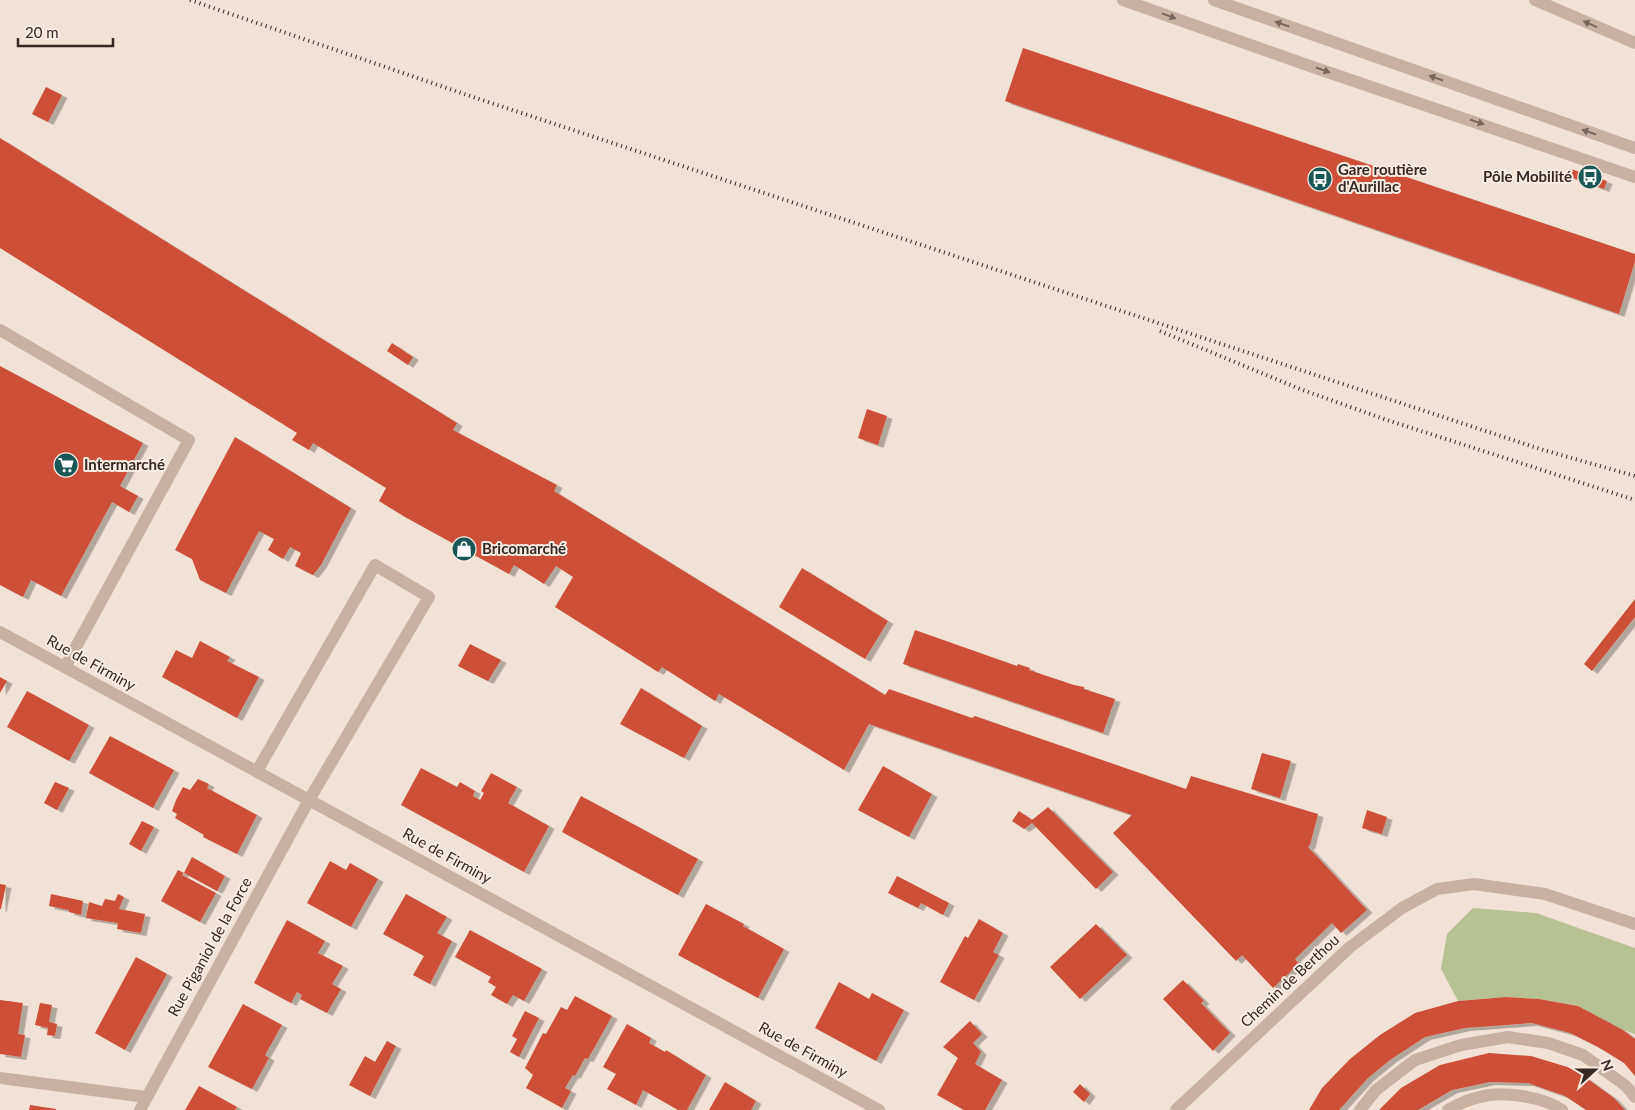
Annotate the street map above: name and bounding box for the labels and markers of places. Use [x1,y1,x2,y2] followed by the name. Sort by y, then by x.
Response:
[1338,160,1427,195] place label: Gare routière d'Aurillac
[1577,164,1603,190] bus stop icon: Pôle Mobilité
[1307,166,1333,192] bus stop icon: Gare routière d'Aurillac
[1483,167,1572,185] place label: Pôle Mobilité
[53,452,79,478] supermarket icon: Intermarché
[84,455,165,473] place label: Intermarché
[451,536,477,562] shop icon: Bricomarché
[482,539,566,557] place label: Bricomarché

